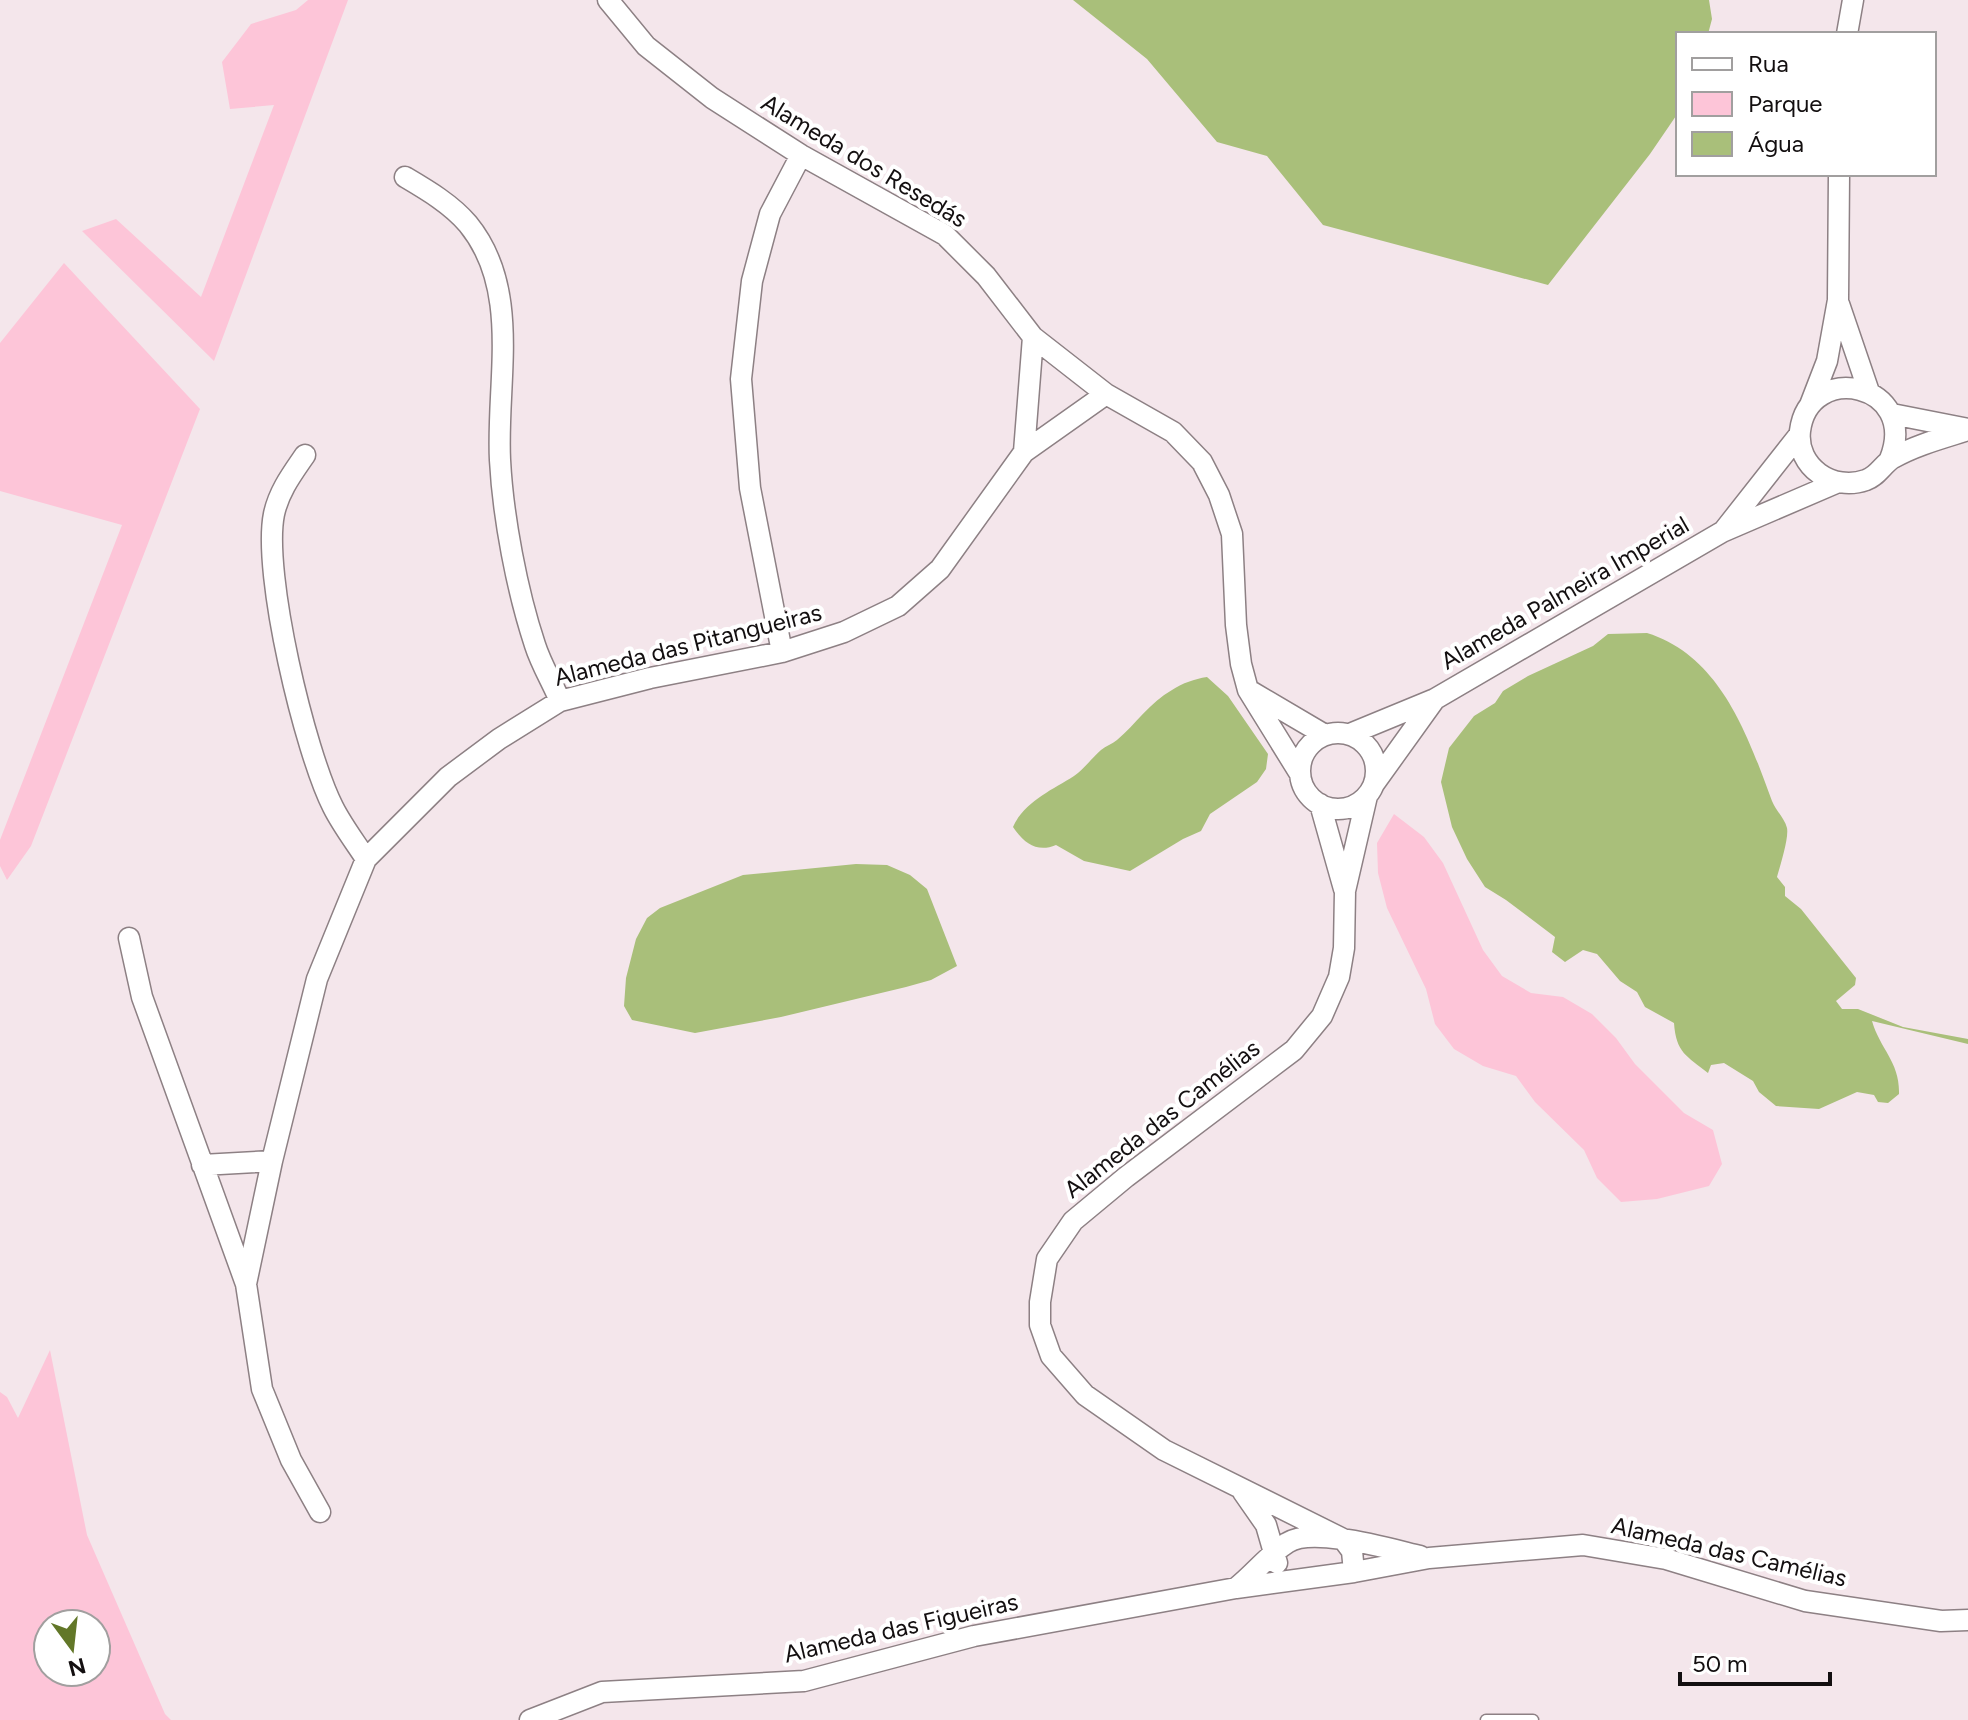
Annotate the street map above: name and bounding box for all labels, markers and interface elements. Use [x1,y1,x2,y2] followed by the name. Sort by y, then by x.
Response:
[1676,32,1936,176] legend
[1748,49,1789,78] text: Rua
[756,88,972,233] street label: Alameda dos Resedás
[1748,89,1822,118] text: Parque
[1748,129,1804,158] text: Água
[1436,510,1694,675] street label: Alameda Palmeira Imperial
[551,597,825,692] street label: Alameda das Pitangueiras
[1058,1033,1265,1204] street label: Alameda das Camélias
[1609,1510,1849,1593] street label: Alameda das Camélias
[781,1586,1021,1669] street label: Alameda das Figueiras
[32,1608,112,1688] north arrow
[1680,1636,1830,1686] scale bar
[1692,1649,1748,1678] text: 50 m
[65,1652,89,1682] text: N

